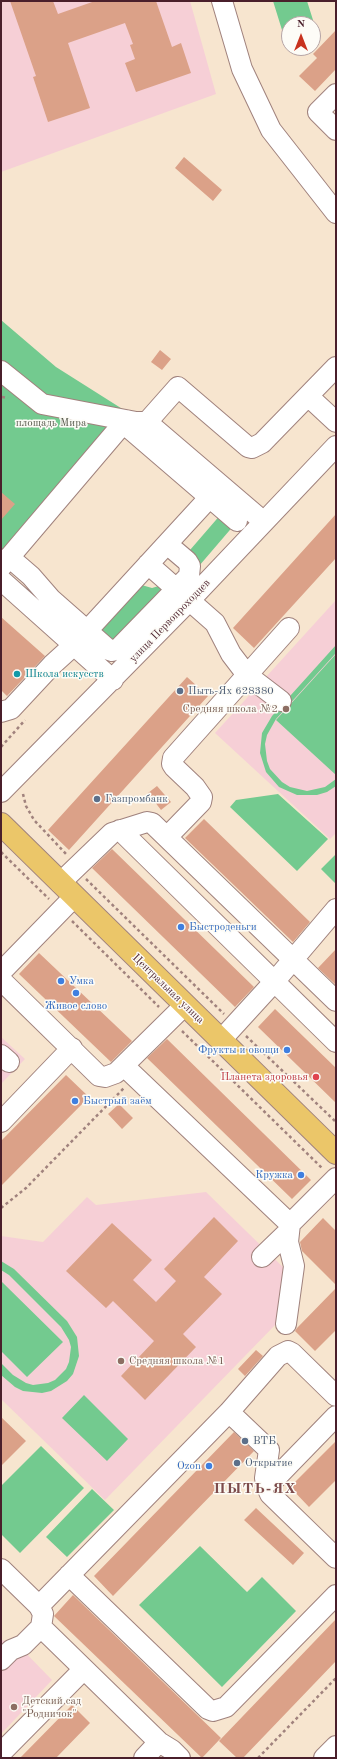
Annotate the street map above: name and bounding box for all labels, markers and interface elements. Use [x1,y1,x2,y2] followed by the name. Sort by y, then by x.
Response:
[281,16,321,56] north arrow
[297,19,305,30] text: N
[16,416,86,430] park label: площадь Мира
[127,577,213,665] street label: улица Первопроходцев
[25,667,104,681] place label: Школа искусств
[12,669,22,679] marker: Школа искусств
[188,684,274,698] place label: Пыть-Ях 628380
[175,686,185,696] marker: Пыть-Ях 628380
[182,702,278,716] place label: Средняя школа №2
[281,704,291,714] marker: Средняя школа №2
[105,792,168,806] place label: Газпромбанк
[92,794,102,804] marker: Газпромбанк
[189,920,257,934] place label: Быстроденьги
[176,922,186,932] marker: Быстроденьги
[129,951,207,1027] street label: Центральная улица
[69,974,94,988] place label: Умка
[56,976,66,986] marker: Умка
[71,988,81,998] marker: Живое слово
[45,999,107,1013] place label: Живое слово
[198,1043,279,1057] place label: Фрукты и овощи
[282,1045,292,1055] marker: Фрукты и овощи
[221,1070,308,1084] place label: Планета здоровья
[311,1072,321,1082] marker: Планета здоровья
[83,1094,152,1108] place label: Быстрый заём
[70,1096,80,1106] marker: Быстрый заём
[255,1168,293,1182] place label: Кружка
[296,1170,306,1180] marker: Кружка
[129,1354,225,1368] place label: Средняя школа №1
[116,1356,126,1366] marker: Средняя школа №1
[253,1434,276,1448] place label: ВТБ
[240,1436,250,1446] marker: ВТБ
[245,1456,293,1470] place label: Открытие
[232,1458,242,1468] marker: Открытие
[177,1459,201,1473] place label: Ozon
[204,1461,214,1471] marker: Ozon
[213,1480,297,1498] district label: ПЫТЬ-ЯХ
[22,1694,81,1720] place label: Детский сад "Родничок"
[9,1702,19,1712] marker: Детский сад "Родничок"

